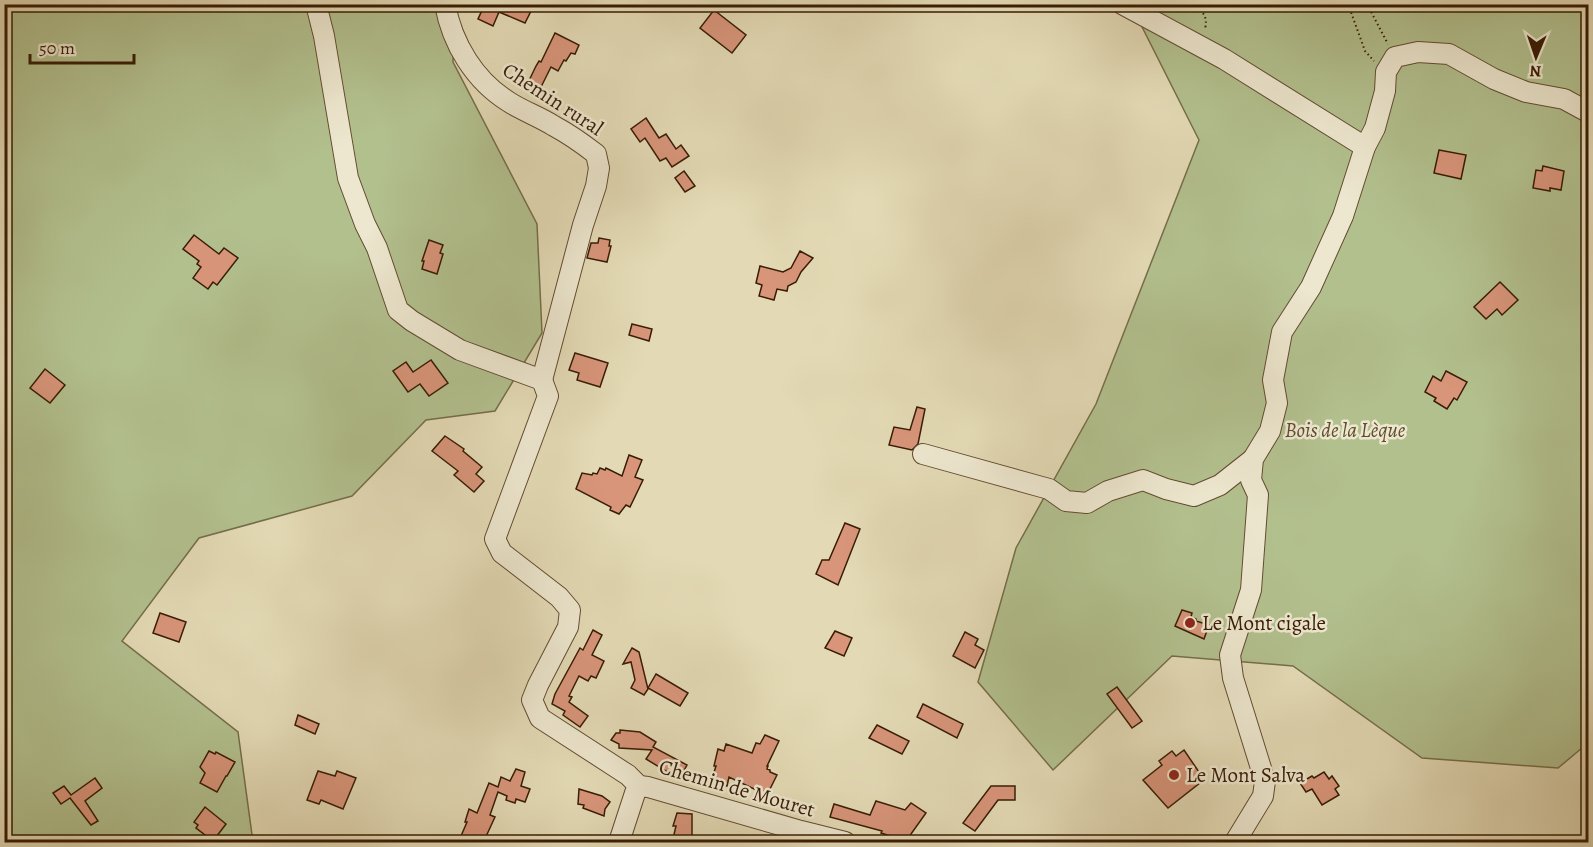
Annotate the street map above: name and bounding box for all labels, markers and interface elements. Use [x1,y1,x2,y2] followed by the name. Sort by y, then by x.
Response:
[30,27,134,65] scale bar
[1506,27,1566,87] north arrow
[39,36,75,60] text: 50 m
[497,56,609,142] street label: Chemin rural
[1529,60,1542,82] text: N
[1285,416,1406,444] park label: Bois de la Lèque
[1202,609,1326,637] place label: Le Mont cigale
[1183,616,1197,630] marker: Le Mont cigale
[656,752,818,824] street label: Chemin de Mouret
[1186,761,1305,789] place label: Le Mont Salva
[1167,768,1181,782] marker: Le Mont Salva

